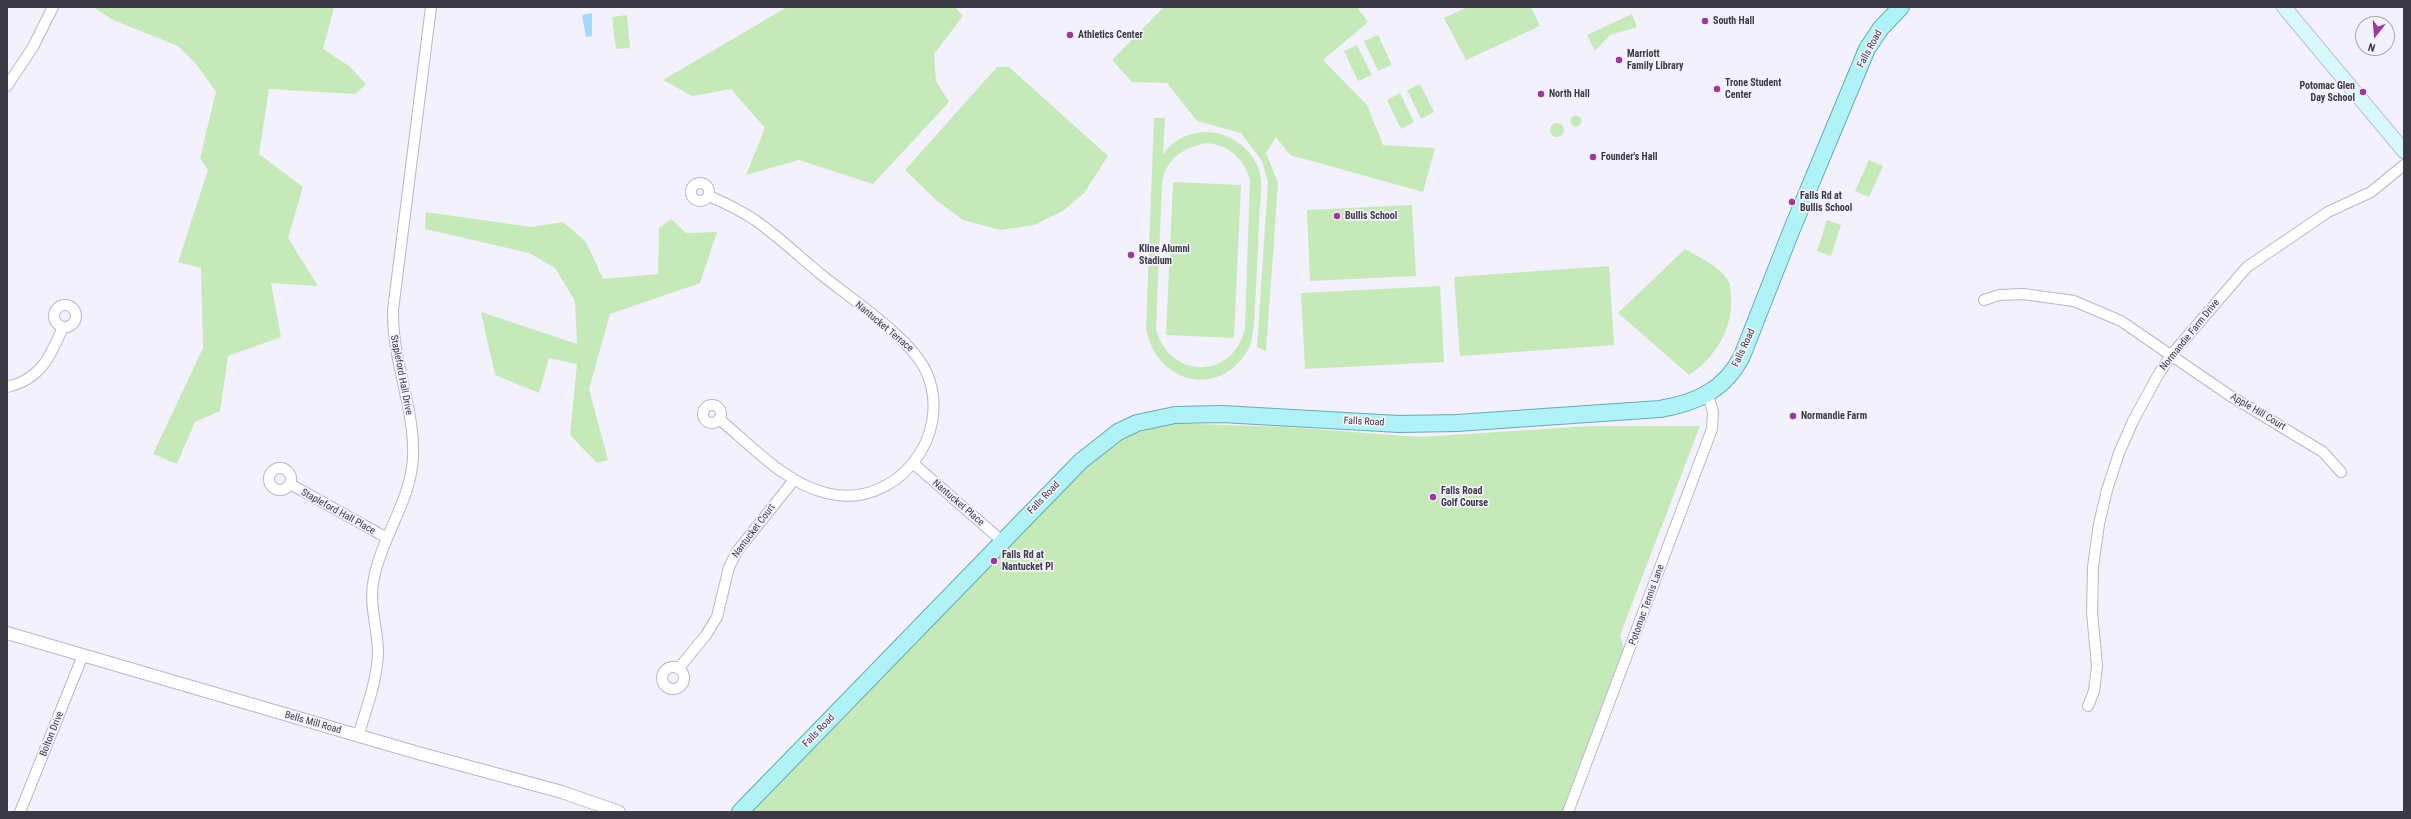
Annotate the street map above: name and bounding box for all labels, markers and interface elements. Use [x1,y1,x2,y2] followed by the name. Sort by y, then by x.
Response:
[1713,15,1754,27] place label: South Hall
[1700,16,1710,26] marker: South Hall
[2355,16,2395,56] north arrow
[1855,28,1885,70] street label: Falls Road
[1078,29,1143,41] place label: Athletics Center
[1065,30,1075,40] marker: Athletics Center
[2367,40,2377,54] text: N
[1627,48,1684,72] place label: Marriott Family Library
[1614,55,1624,65] marker: Marriott Family Library
[1725,77,1781,100] place label: Trone Student Center
[2299,80,2355,104] place label: Potomac Glen Day School
[1712,84,1722,94] marker: Trone Student Center
[2358,87,2368,97] marker: Potomac Glen Day School
[1549,88,1590,100] place label: North Hall
[1536,89,1546,99] marker: North Hall
[1601,151,1658,163] place label: Founder's Hall
[1588,152,1598,162] marker: Founder's Hall
[1800,190,1852,214] place label: Falls Rd at Bullis School
[1787,197,1797,207] marker: Falls Rd at Bullis School
[1345,210,1397,222] place label: Bullis School
[1332,211,1342,221] marker: Bullis School
[1139,243,1190,266] place label: Kline Alumni Stadium
[1126,250,1136,260] marker: Kline Alumni Stadium
[2158,297,2222,373] street label: Normandie Farm Drive
[853,299,915,355] street label: Nantucket Terrace
[1730,327,1758,369] street label: Falls Road
[387,334,415,416] street label: Stapleford Hall Drive
[2228,391,2288,433] street label: Apple Hill Court
[1801,410,1867,422] place label: Normandie Farm
[1788,411,1798,421] marker: Normandie Farm
[1343,415,1385,429] street label: Falls Road
[930,477,986,529] street label: Nantucket Place
[1025,479,1063,517] street label: Falls Road
[1441,485,1488,508] place label: Falls Road Golf Course
[299,487,377,537] street label: Stapleford Hall Place
[1428,492,1438,502] marker: Falls Road Golf Course
[730,502,778,560] street label: Nantucket Court
[1002,549,1053,572] place label: Falls Rd at Nantucket Pl
[989,556,999,566] marker: Falls Rd at Nantucket Pl
[1627,563,1667,647] street label: Potomac Tennis Lane
[283,709,343,737] street label: Bells Mill Road
[37,710,67,758] street label: Bolton Drive
[800,712,838,750] street label: Falls Road

